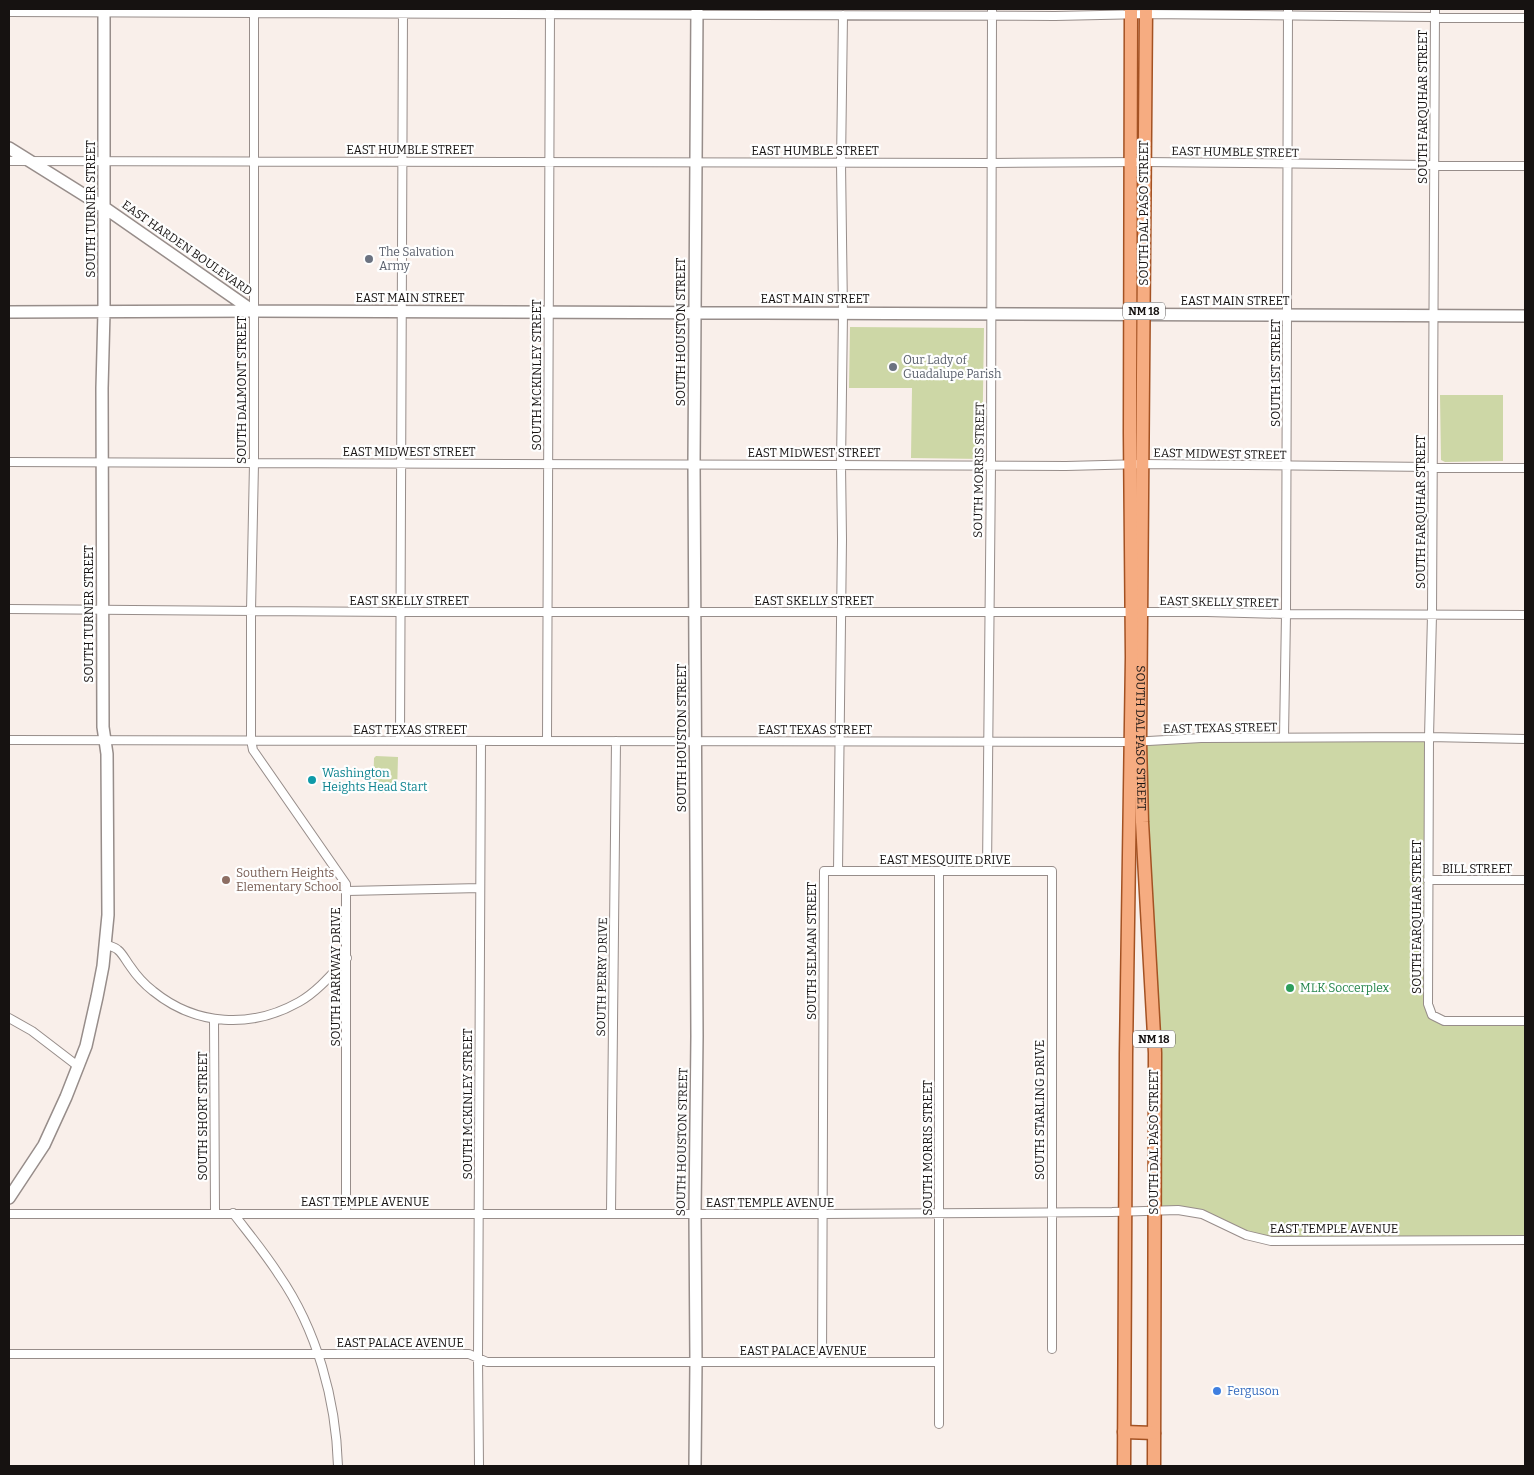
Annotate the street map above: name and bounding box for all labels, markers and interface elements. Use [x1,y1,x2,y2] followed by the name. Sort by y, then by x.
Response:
[1416,30,1430,184] street label: SOUTH FARQUHAR STREET
[84,140,98,278] street label: SOUTH TURNER STREET
[1137,140,1151,286] street label: SOUTH DAL PASO STREET
[346,143,474,157] street label: EAST HUMBLE STREET
[751,144,879,158] street label: EAST HUMBLE STREET
[1171,144,1299,160] street label: EAST HUMBLE STREET
[119,198,255,298] street label: EAST HARDEN BOULEVARD
[379,245,454,273] place label: The Salvation Army
[363,253,375,265] marker: The Salvation Army
[674,258,688,406] street label: SOUTH HOUSTON STREET
[355,291,465,305] street label: EAST MAIN STREET
[760,292,870,306] street label: EAST MAIN STREET
[1180,294,1290,308] street label: EAST MAIN STREET
[530,300,544,450] street label: SOUTH MCKINLEY STREET
[1123,302,1165,320] road number: NM 18
[235,316,249,464] street label: SOUTH DALMONT STREET
[1269,319,1283,427] street label: SOUTH 1ST STREET
[903,353,1002,381] place label: Our Lady of Guadalupe Parish
[887,361,899,373] marker: Our Lady of Guadalupe Parish
[971,402,987,538] street label: SOUTH MORRIS STREET
[1414,435,1428,589] street label: SOUTH FARQUHAR STREET
[342,445,476,459] street label: EAST MIDWEST STREET
[747,446,881,460] street label: EAST MIDWEST STREET
[1153,446,1287,462] street label: EAST MIDWEST STREET
[82,545,96,683] street label: SOUTH TURNER STREET
[349,594,469,608] street label: EAST SKELLY STREET
[754,594,874,608] street label: EAST SKELLY STREET
[1159,594,1279,610] street label: EAST SKELLY STREET
[675,664,689,812] street label: SOUTH HOUSTON STREET
[1133,665,1149,811] street label: SOUTH DAL PASO STREET
[1163,720,1277,736] street label: EAST TEXAS STREET
[353,723,467,737] street label: EAST TEXAS STREET
[758,723,872,737] street label: EAST TEXAS STREET
[322,766,428,794] place label: Washington Heights Head Start
[306,774,318,786] marker: Washington Heights Head Start
[1410,840,1424,994] street label: SOUTH FARQUHAR STREET
[879,853,1011,867] street label: EAST MESQUITE DRIVE
[1442,862,1512,876] street label: BILL STREET
[236,866,342,894] place label: Southern Heights Elementary School
[220,874,232,886] marker: Southern Heights Elementary School
[805,882,819,1020] street label: SOUTH SELMAN STREET
[329,907,343,1047] street label: SOUTH PARKWAY DRIVE
[594,917,610,1037] street label: SOUTH PERRY DRIVE
[1300,981,1390,995] place label: MLK Soccerplex
[1284,982,1296,994] marker: MLK Soccerplex
[461,1029,475,1179] street label: SOUTH MCKINLEY STREET
[1133,1030,1175,1048] road number: NM 18
[1033,1040,1047,1180] street label: SOUTH STARLING DRIVE
[196,1051,210,1181] street label: SOUTH SHORT STREET
[674,1068,690,1216] street label: SOUTH HOUSTON STREET
[1147,1069,1161,1215] street label: SOUTH DAL PASO STREET
[921,1080,935,1216] street label: SOUTH MORRIS STREET
[301,1195,429,1209] street label: EAST TEMPLE AVENUE
[706,1196,834,1210] street label: EAST TEMPLE AVENUE
[1270,1222,1398,1236] street label: EAST TEMPLE AVENUE
[336,1336,464,1350] street label: EAST PALACE AVENUE
[739,1344,867,1358] street label: EAST PALACE AVENUE
[1227,1384,1280,1398] place label: Ferguson
[1211,1385,1223,1397] marker: Ferguson

